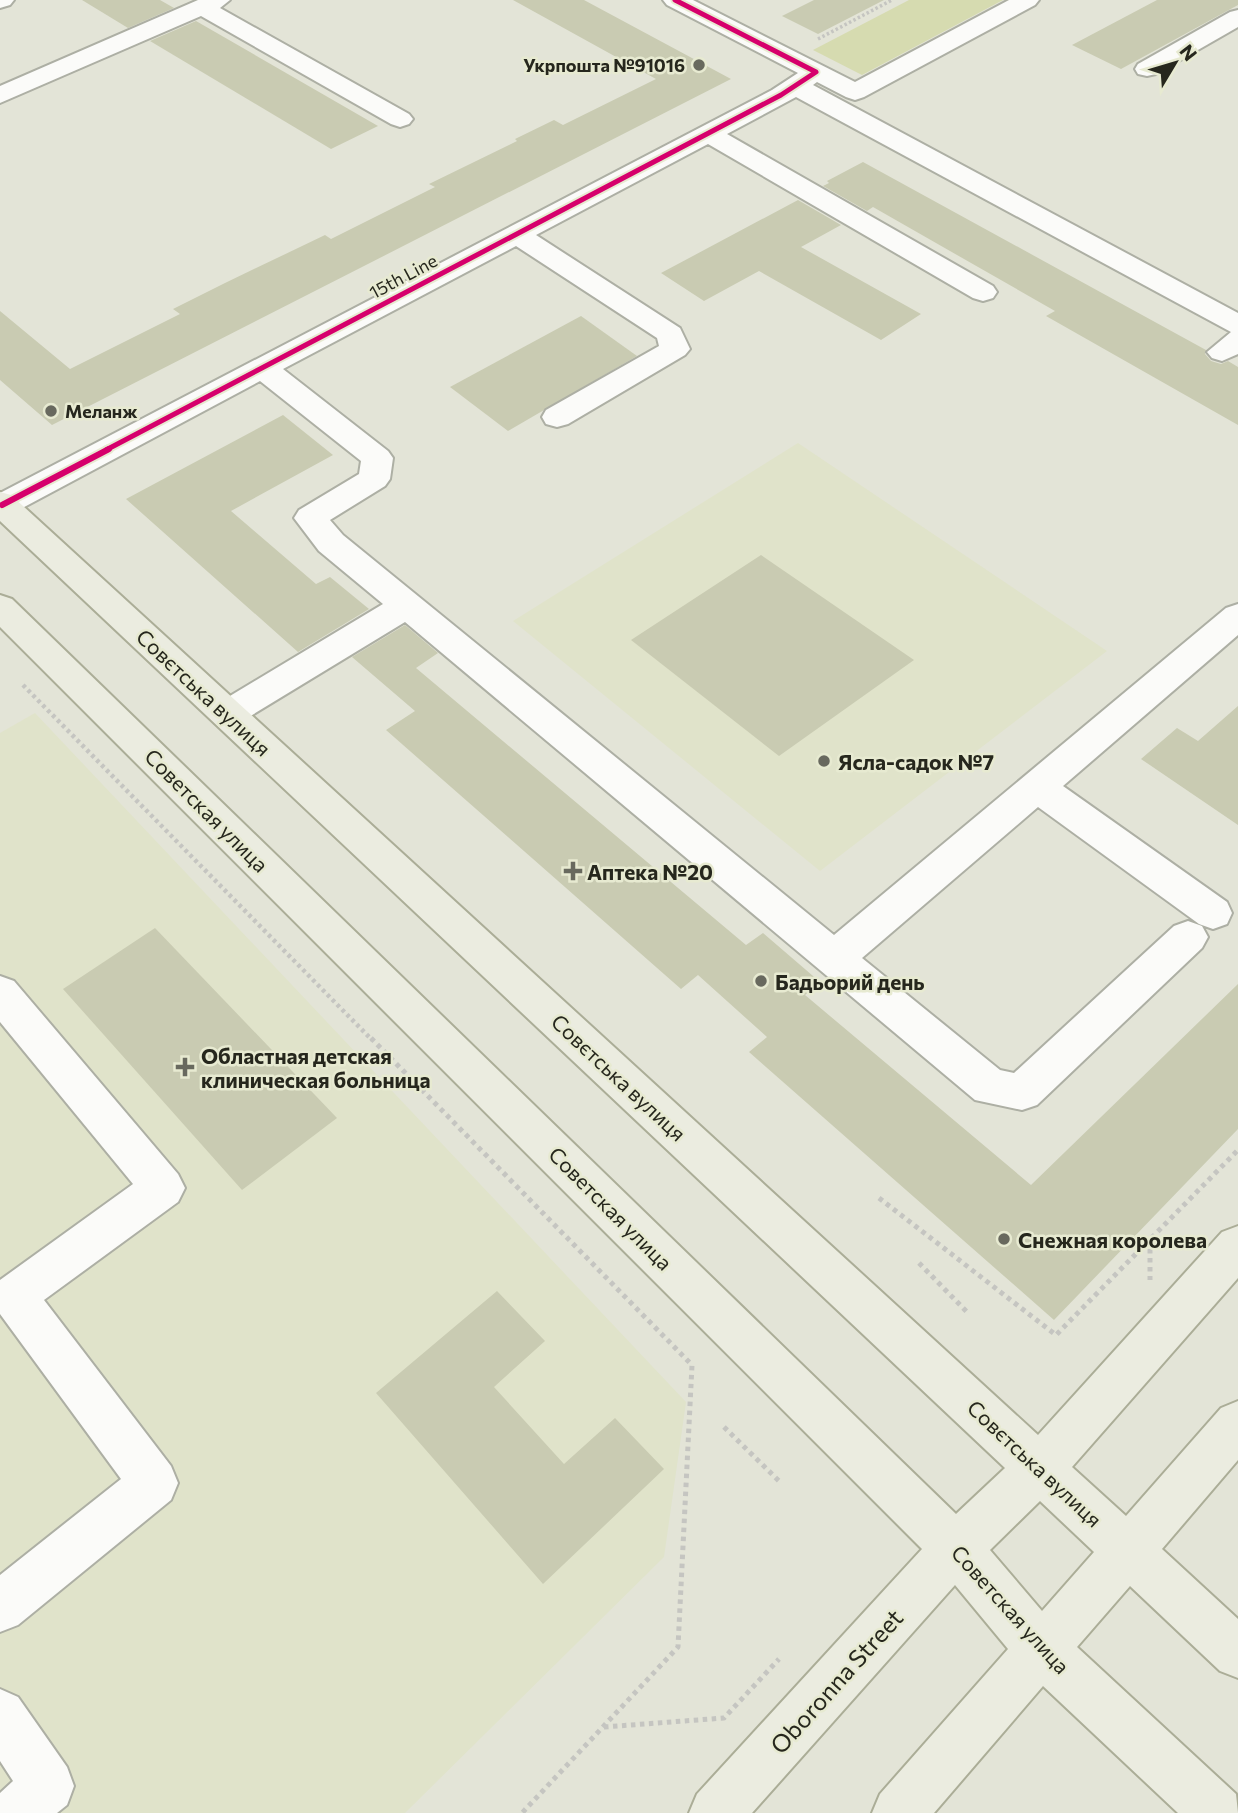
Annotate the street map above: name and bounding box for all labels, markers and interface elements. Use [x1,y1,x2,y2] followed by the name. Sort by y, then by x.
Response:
[1140,28,1210,98] north arrow
[1175,40,1202,65] text: N
[523,54,685,76] place label: Укрпошта №91016
[691,57,707,73] marker: Укрпошта №91016
[365,249,441,303] street label: 15th Line
[65,400,138,422] place label: Меланж
[43,403,59,419] marker: Меланж
[132,623,276,761] street label: Совєтська вулиця
[140,743,274,877] street label: Советская улица
[838,749,994,774] place label: Ясла-садок №7
[816,753,832,769] marker: Ясла-садок №7
[587,859,713,884] place label: Аптека №20
[565,863,581,879] marker: Аптека №20
[775,969,925,994] place label: Бадьорий день
[753,973,769,989] marker: Бадьорий день
[547,1008,691,1146] street label: Совєтська вулиця
[201,1043,431,1092] place label: Областная детская клиническая больница
[175,1057,195,1077] marker: Областная детская клиническая больница
[544,1141,678,1275] street label: Советская улица
[1018,1227,1207,1252] place label: Снежная королева
[996,1231,1012,1247] marker: Снежная королева
[963,1394,1107,1532] street label: Совєтська вулиця
[947,1540,1075,1678] street label: Советская улица
[764,1603,908,1759] street label: Oboronna Street

